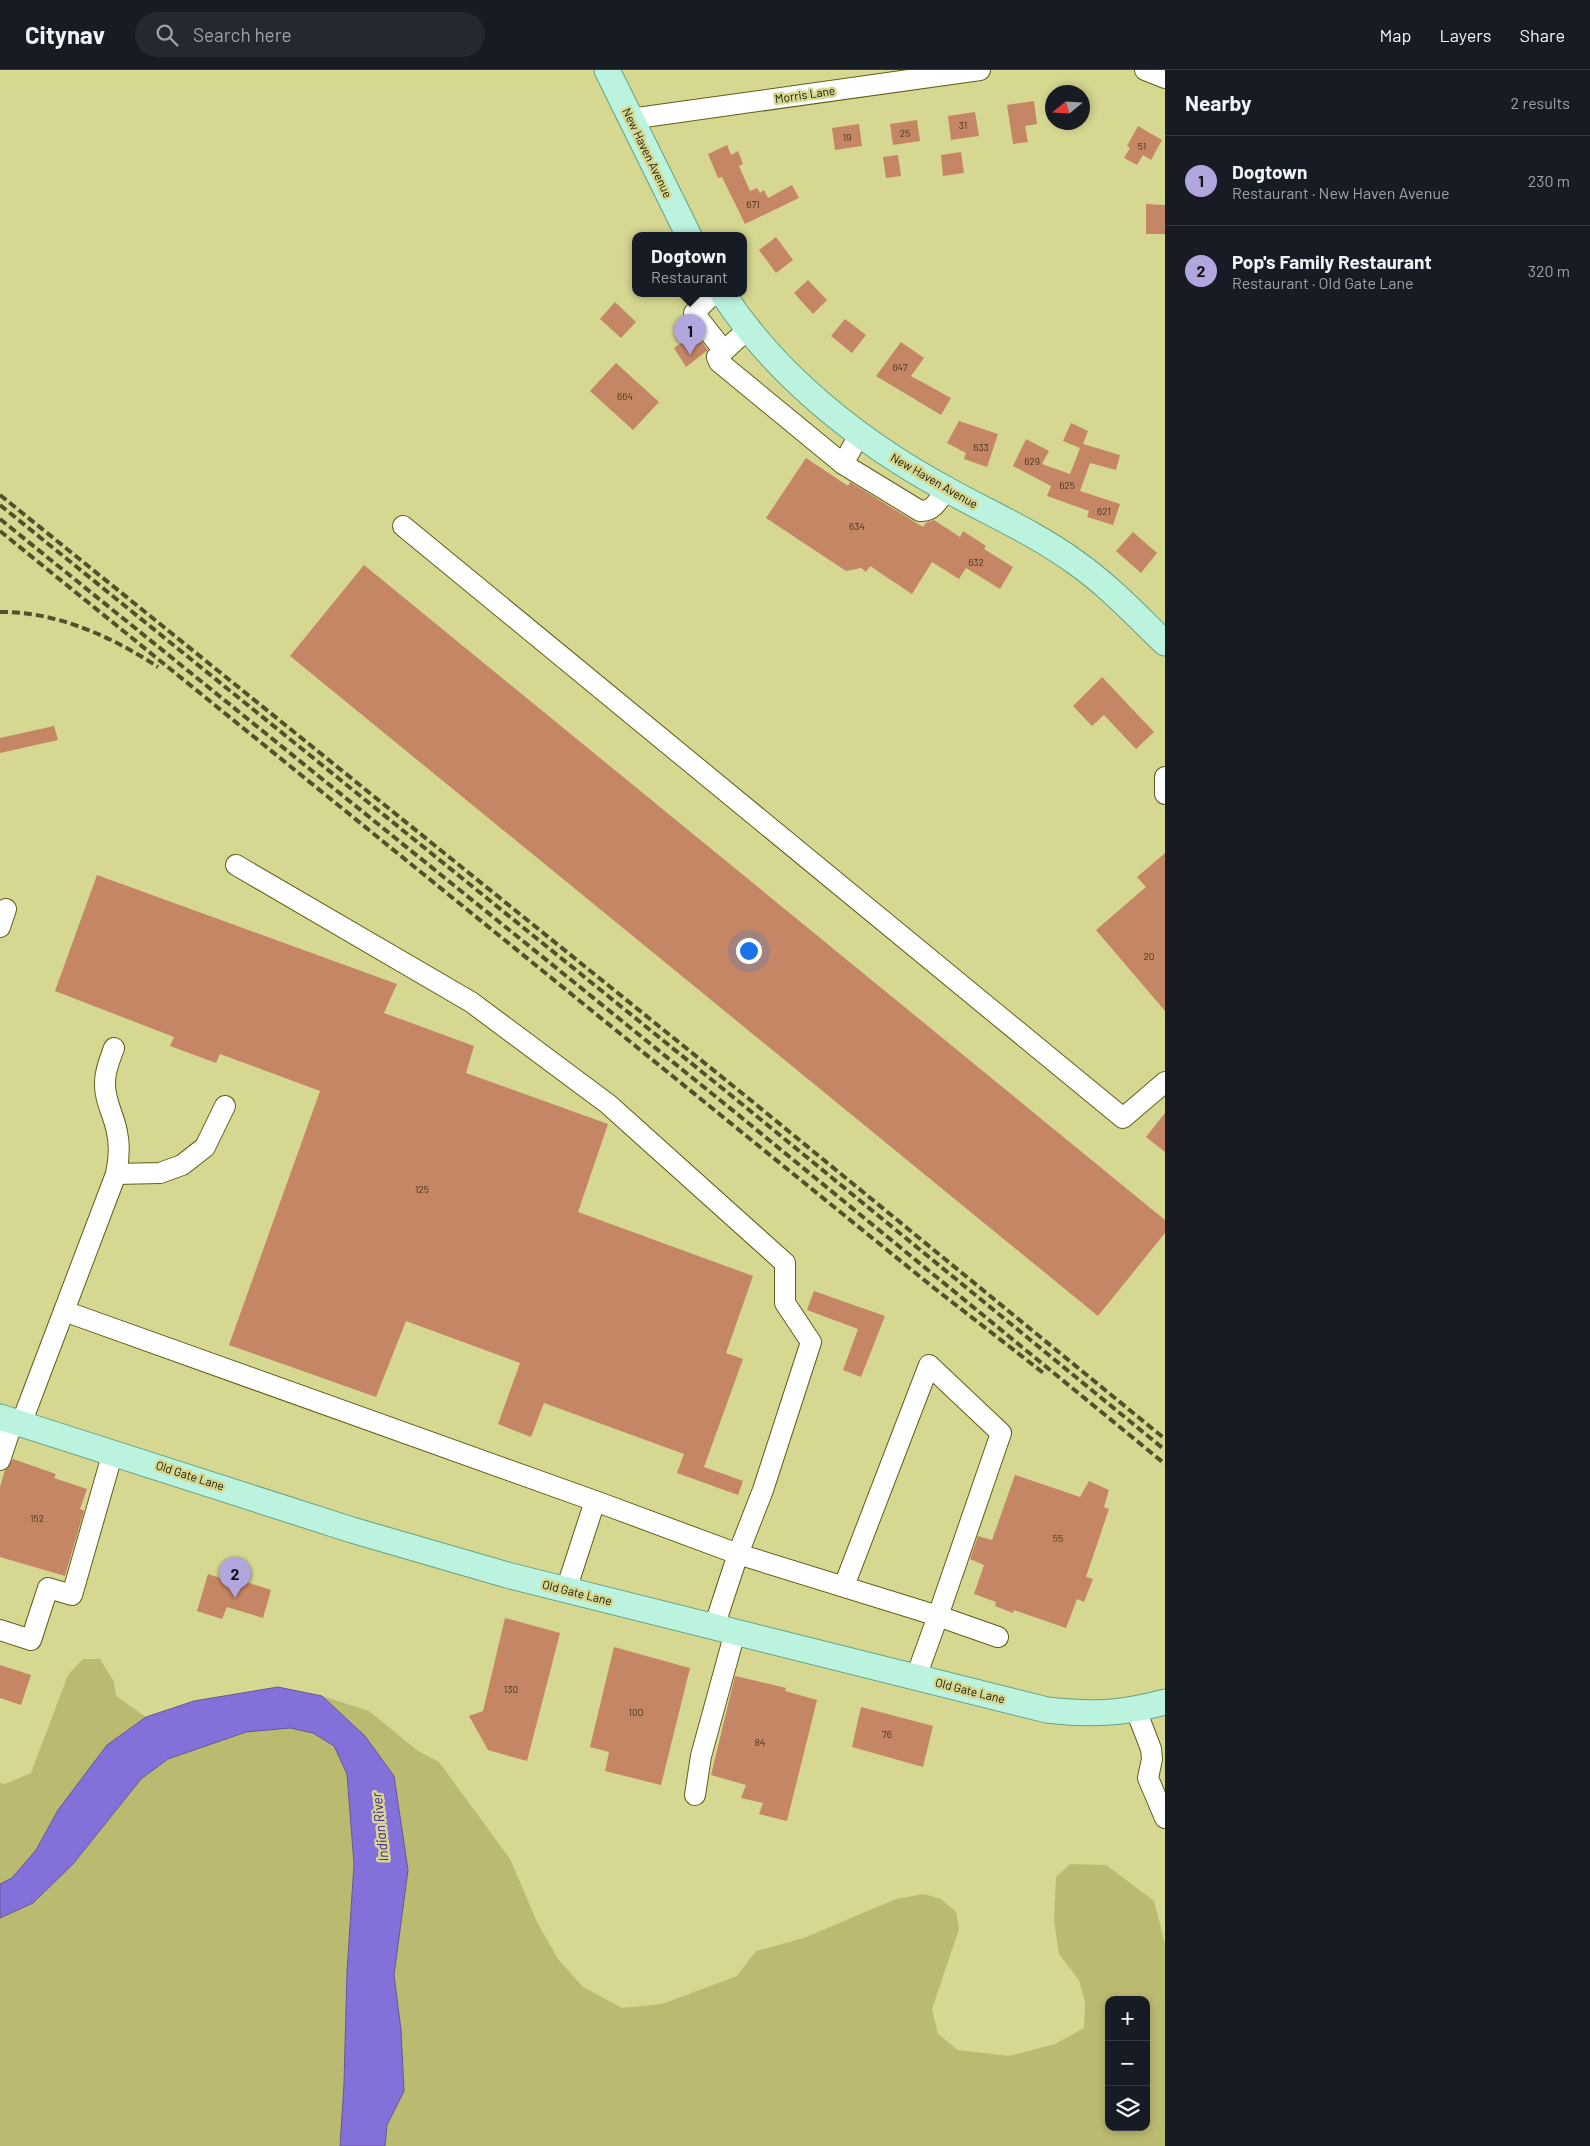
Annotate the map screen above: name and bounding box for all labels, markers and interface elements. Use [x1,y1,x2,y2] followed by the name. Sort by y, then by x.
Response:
[135,12,485,57] search box
[25,20,105,49] text: Citynav
[153,21,181,49] icon: search
[193,23,292,46] text: Search here
[1379,24,1411,46] text: Map
[1439,24,1492,46] text: Layers
[1520,24,1565,46] text: Share
[774,83,836,105] street label: Morris Lane
[1045,85,1090,130] north arrow
[1185,90,1251,115] text: Nearby
[1511,93,1570,112] text: 2 results
[620,105,676,200] street label: New Haven Avenue
[959,119,967,131] house number: 31
[900,127,910,139] house number: 25
[843,131,851,143] house number: 19
[1138,140,1146,152] house number: 51
[1232,160,1307,183] text: Dogtown
[1198,171,1204,190] text: 1
[1528,171,1570,190] text: 230 m
[1232,183,1450,202] text: Restaurant · New Haven Avenue
[746,198,760,210] house number: 671
[632,232,747,297] popup
[651,244,726,267] text: Dogtown
[1232,250,1432,273] text: Pop's Family Restaurant
[1197,261,1205,280] text: 2
[1528,261,1570,280] text: 320 m
[651,267,728,286] text: Restaurant
[1232,273,1414,292] text: Restaurant · Old Gate Lane
[674,314,706,355] pin: 1
[892,361,908,373] house number: 647
[617,390,633,402] house number: 664
[973,441,989,453] house number: 633
[888,450,981,511] street label: New Haven Avenue
[1024,455,1040,467] house number: 629
[1059,479,1075,491] house number: 625
[1097,505,1111,517] house number: 621
[849,520,865,532] house number: 634
[968,556,984,568] house number: 632
[736,938,762,964] your location
[1143,950,1155,962] house number: 20
[415,1183,429,1195] house number: 125
[154,1457,226,1493] street label: Old Gate Lane
[30,1512,44,1524] house number: 152
[1053,1532,1063,1544] house number: 55
[219,1557,251,1598] pin: 2
[541,1577,614,1607] street label: Old Gate Lane
[934,1675,1007,1705] street label: Old Gate Lane
[504,1683,518,1695] house number: 130
[629,1706,643,1718] house number: 100
[882,1728,892,1740] house number: 76
[755,1736,765,1748] house number: 84
[367,1791,392,1862] water label: Indian River
[1105,1996,1150,2131] map controls
[1105,1996,1150,2041] button: +
[1105,2041,1150,2086] button: −
[1105,2086,1150,2131] button: layers

